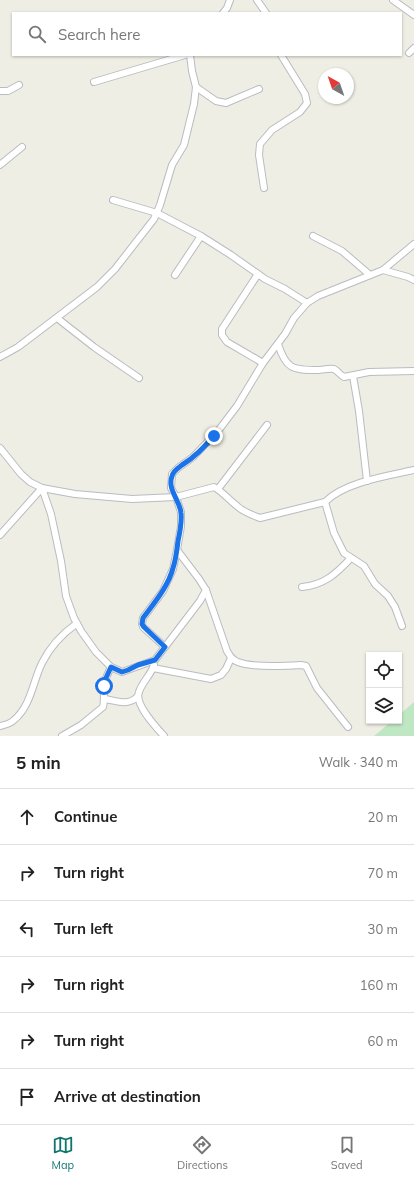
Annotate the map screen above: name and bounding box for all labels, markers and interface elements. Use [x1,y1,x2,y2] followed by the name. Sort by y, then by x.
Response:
[12,12,402,56] search box
[26,23,48,45] icon: search
[58,25,140,44] text: Search here
[318,68,354,104] north arrow
[205,427,223,445] route end
[366,652,402,724] map controls
[366,652,402,688] button: locate
[95,677,113,695] route start
[366,688,402,724] button: layers
[16,752,61,773] text: 5 min
[319,754,398,770] text: Walk · 340 m
[16,806,38,828] icon: ahead
[54,807,117,826] text: Continue
[368,809,398,825] text: 20 m
[16,862,38,884] icon: right
[54,863,124,882] text: Turn right
[368,865,398,881] text: 70 m
[16,918,38,940] icon: left
[54,919,113,938] text: Turn left
[368,921,398,937] text: 30 m
[16,974,38,996] icon: right
[54,975,124,994] text: Turn right
[360,977,398,993] text: 160 m
[16,1030,38,1052] icon: right
[54,1031,124,1050] text: Turn right
[368,1033,398,1049] text: 60 m
[16,1086,38,1108] icon: arrive
[54,1087,201,1106] text: Arrive at destination
[51,1134,74,1172] tab: Map
[177,1134,228,1172] tab: Directions
[331,1134,363,1172] tab: Saved

